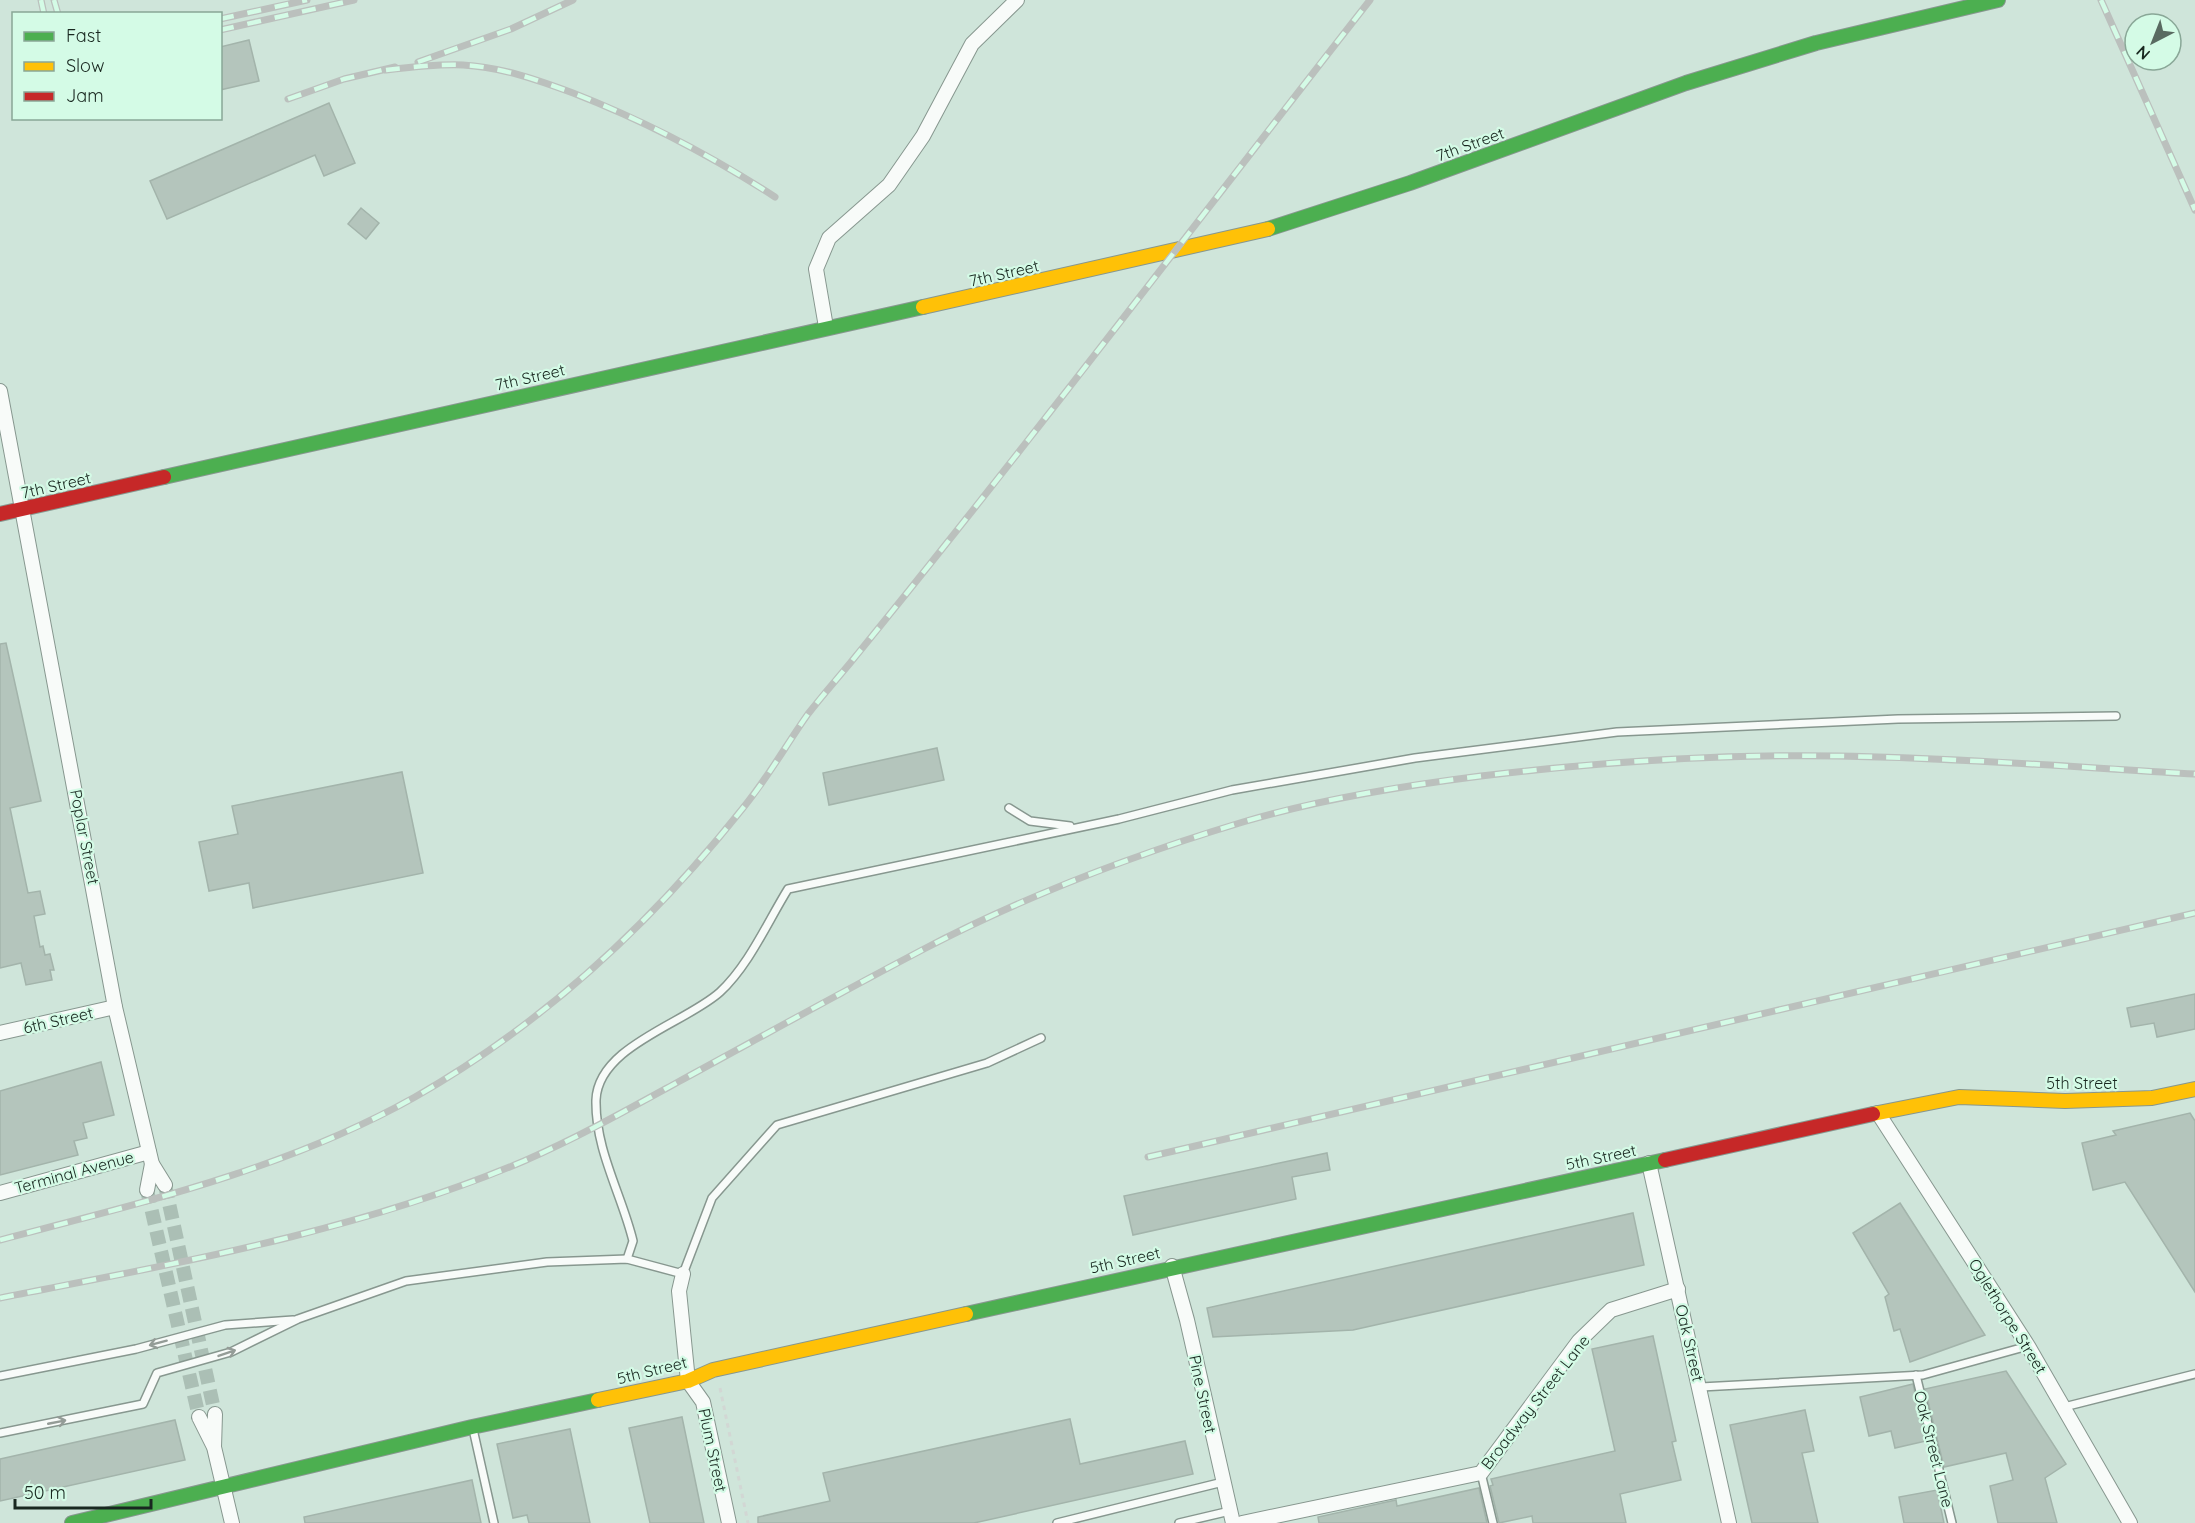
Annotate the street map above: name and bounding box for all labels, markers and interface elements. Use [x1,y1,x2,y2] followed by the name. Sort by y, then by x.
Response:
[12,12,222,120] legend
[2123,12,2183,72] north arrow
[66,24,101,47] text: Fast
[2132,42,2154,65] text: N
[66,54,104,77] text: Slow
[66,84,104,107] text: Jam
[1433,122,1507,166] street label: 7th Street
[967,255,1041,291] street label: 7th Street
[493,359,567,395] street label: 7th Street
[19,467,93,503] street label: 7th Street
[66,788,104,886] street label: Poplar Street
[21,1002,95,1038] street label: 6th Street
[2046,1073,2118,1093] street label: 5th Street
[1564,1140,1638,1174] street label: 5th Street
[12,1146,136,1198] street label: Terminal Avenue
[1088,1242,1162,1278] street label: 5th Street
[1965,1255,2051,1377] street label: Oglethorpe Street
[1671,1302,1709,1384] street label: Oak Street
[1476,1331,1594,1473] street label: Broadway Street Lane
[149,1338,168,1349] one-way arrow
[217,1346,236,1357] one-way arrow
[615,1352,689,1388] street label: 5th Street
[1185,1353,1221,1435] street label: Pine Street
[1910,1389,1958,1509] street label: Oak Street Lane
[694,1406,732,1494] street label: Plum Street
[47,1416,67,1427] one-way arrow
[15,1472,152,1510] scale bar
[24,1481,66,1504] text: 50 m

